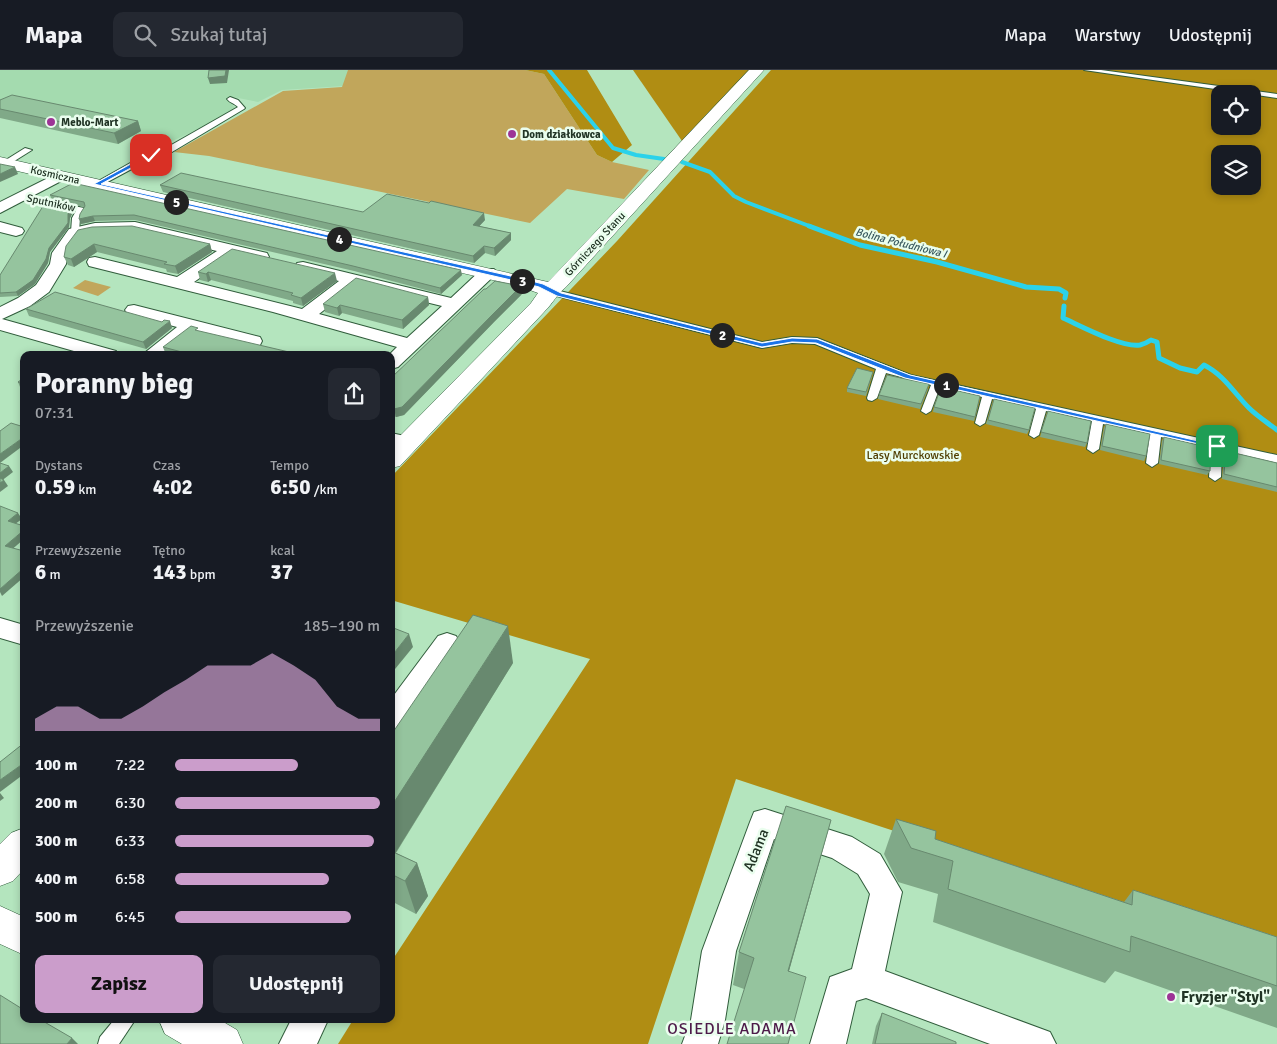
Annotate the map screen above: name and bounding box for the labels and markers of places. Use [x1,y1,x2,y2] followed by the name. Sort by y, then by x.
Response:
[45,116,57,128] marker: Meblo-Mart
[61,116,118,129] place label: Meblo-Mart
[506,128,518,140] marker: Dom działkowca
[522,128,601,141] place label: Dom działkowca
[130,134,172,176] pin
[164,190,188,214] pin: 5
[326,226,352,252] pin: 4
[510,268,534,294] pin: 3
[710,322,734,348] pin: 2
[934,372,958,398] pin: 1
[1196,425,1238,467] pin
[1181,988,1270,1006] place label: Fryzjer "Styl"
[1165,991,1177,1003] marker: Fryzjer "Styl"

